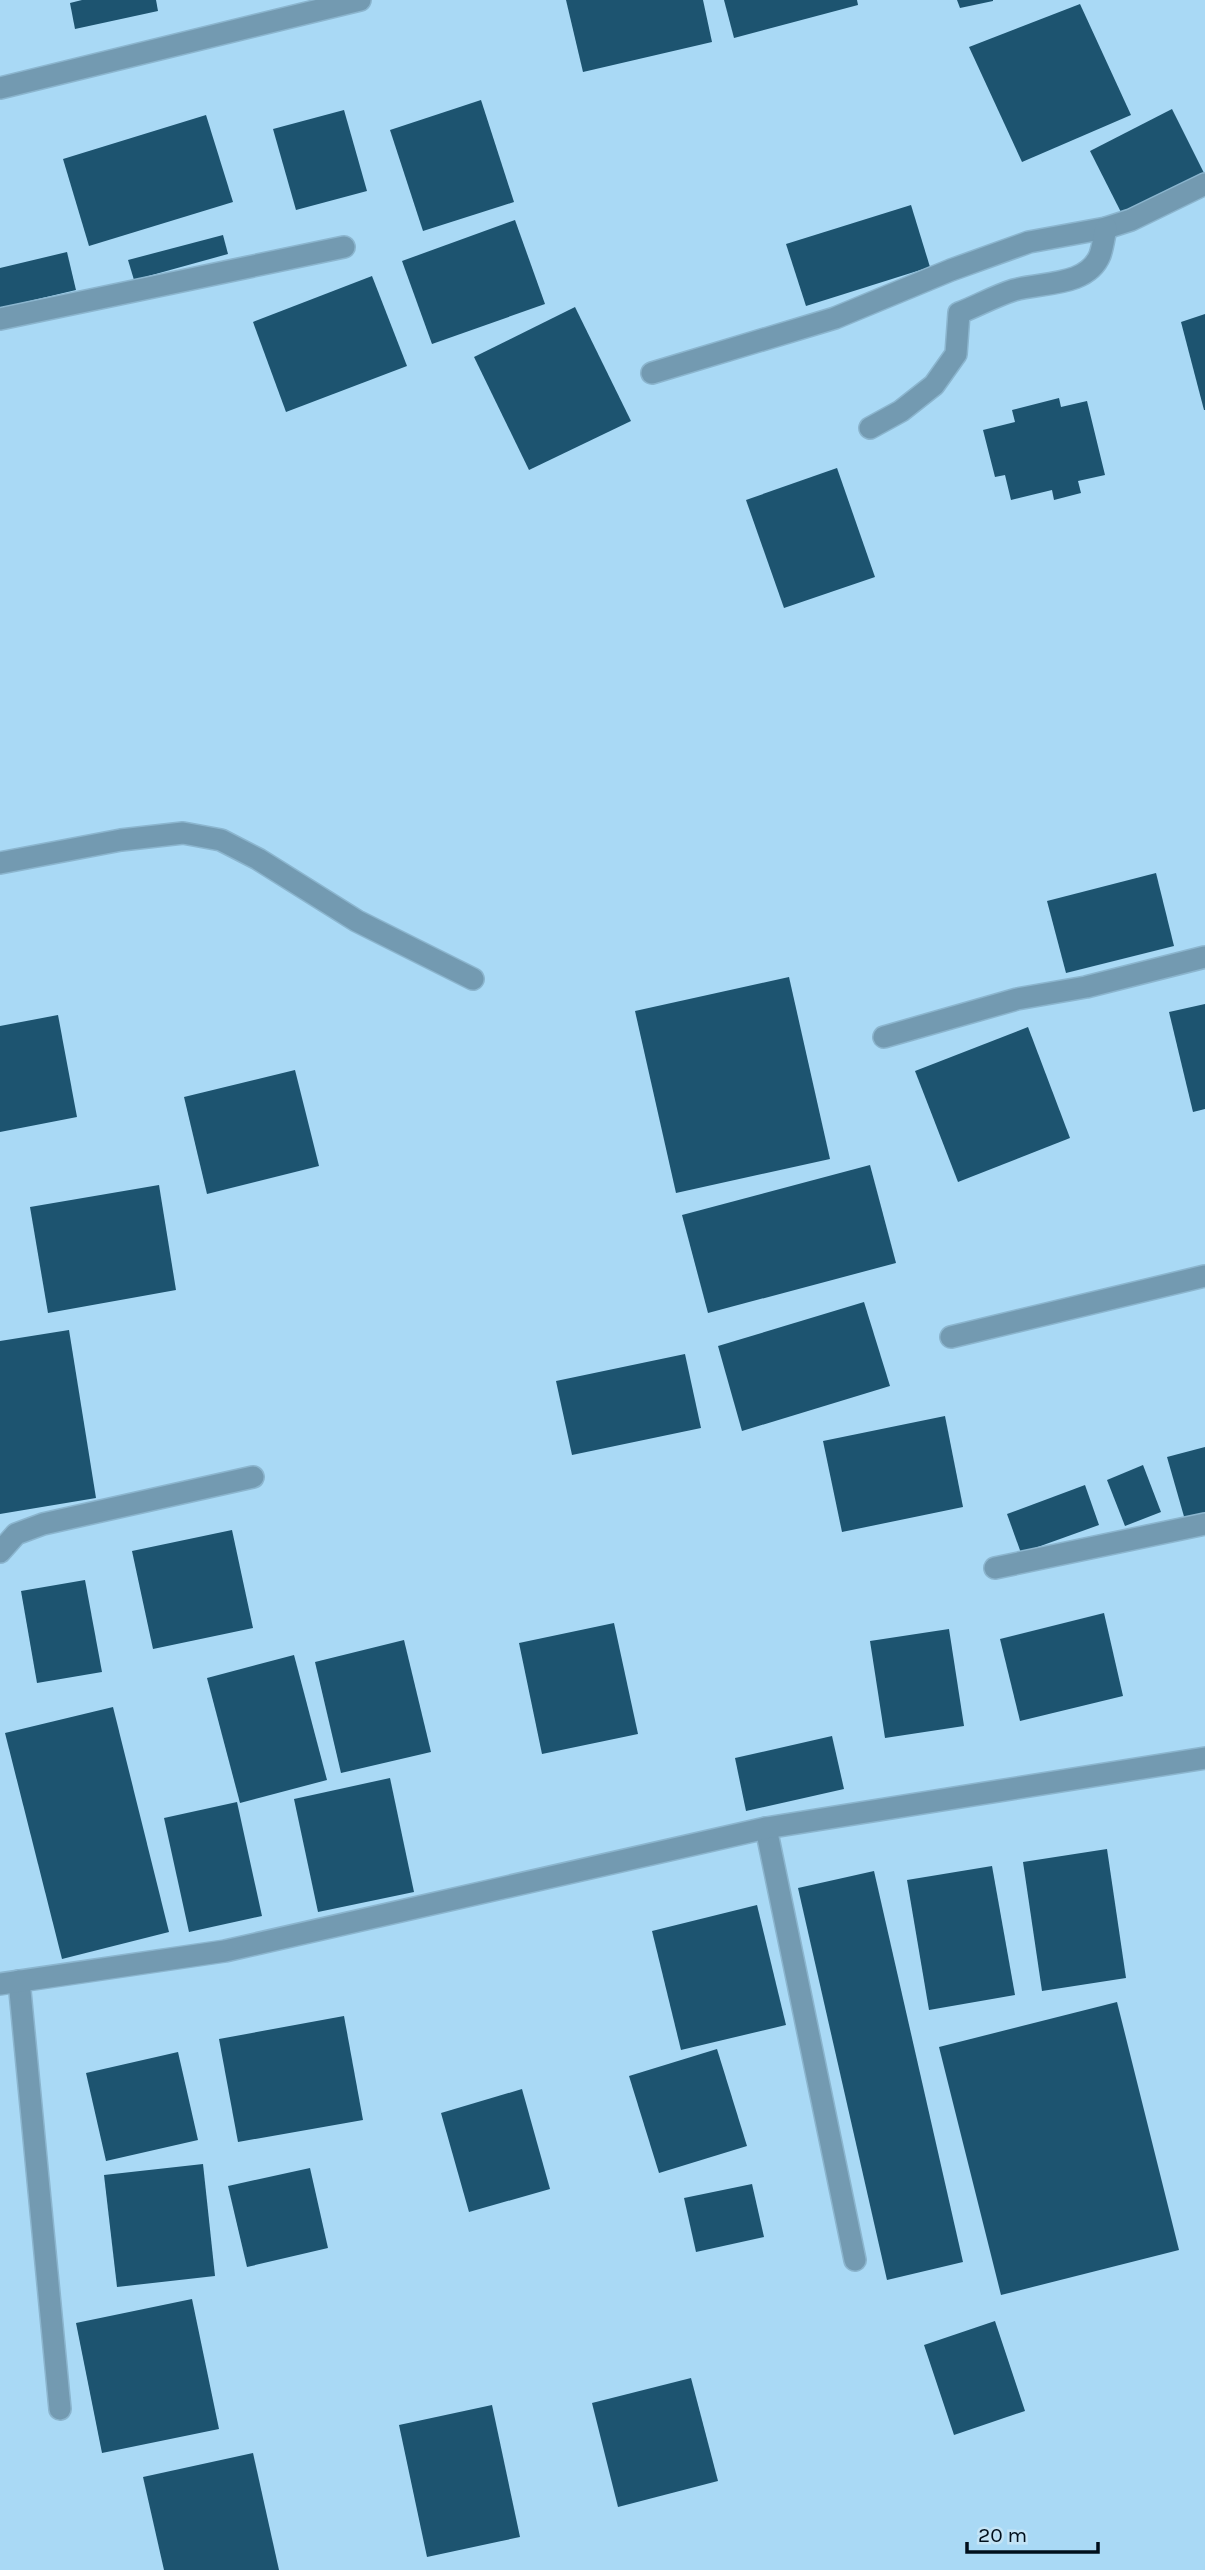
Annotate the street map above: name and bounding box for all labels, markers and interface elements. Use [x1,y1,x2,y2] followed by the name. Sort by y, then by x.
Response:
[967,2510,1098,2554] scale bar
[978,2523,1027,2547] text: 20 m

